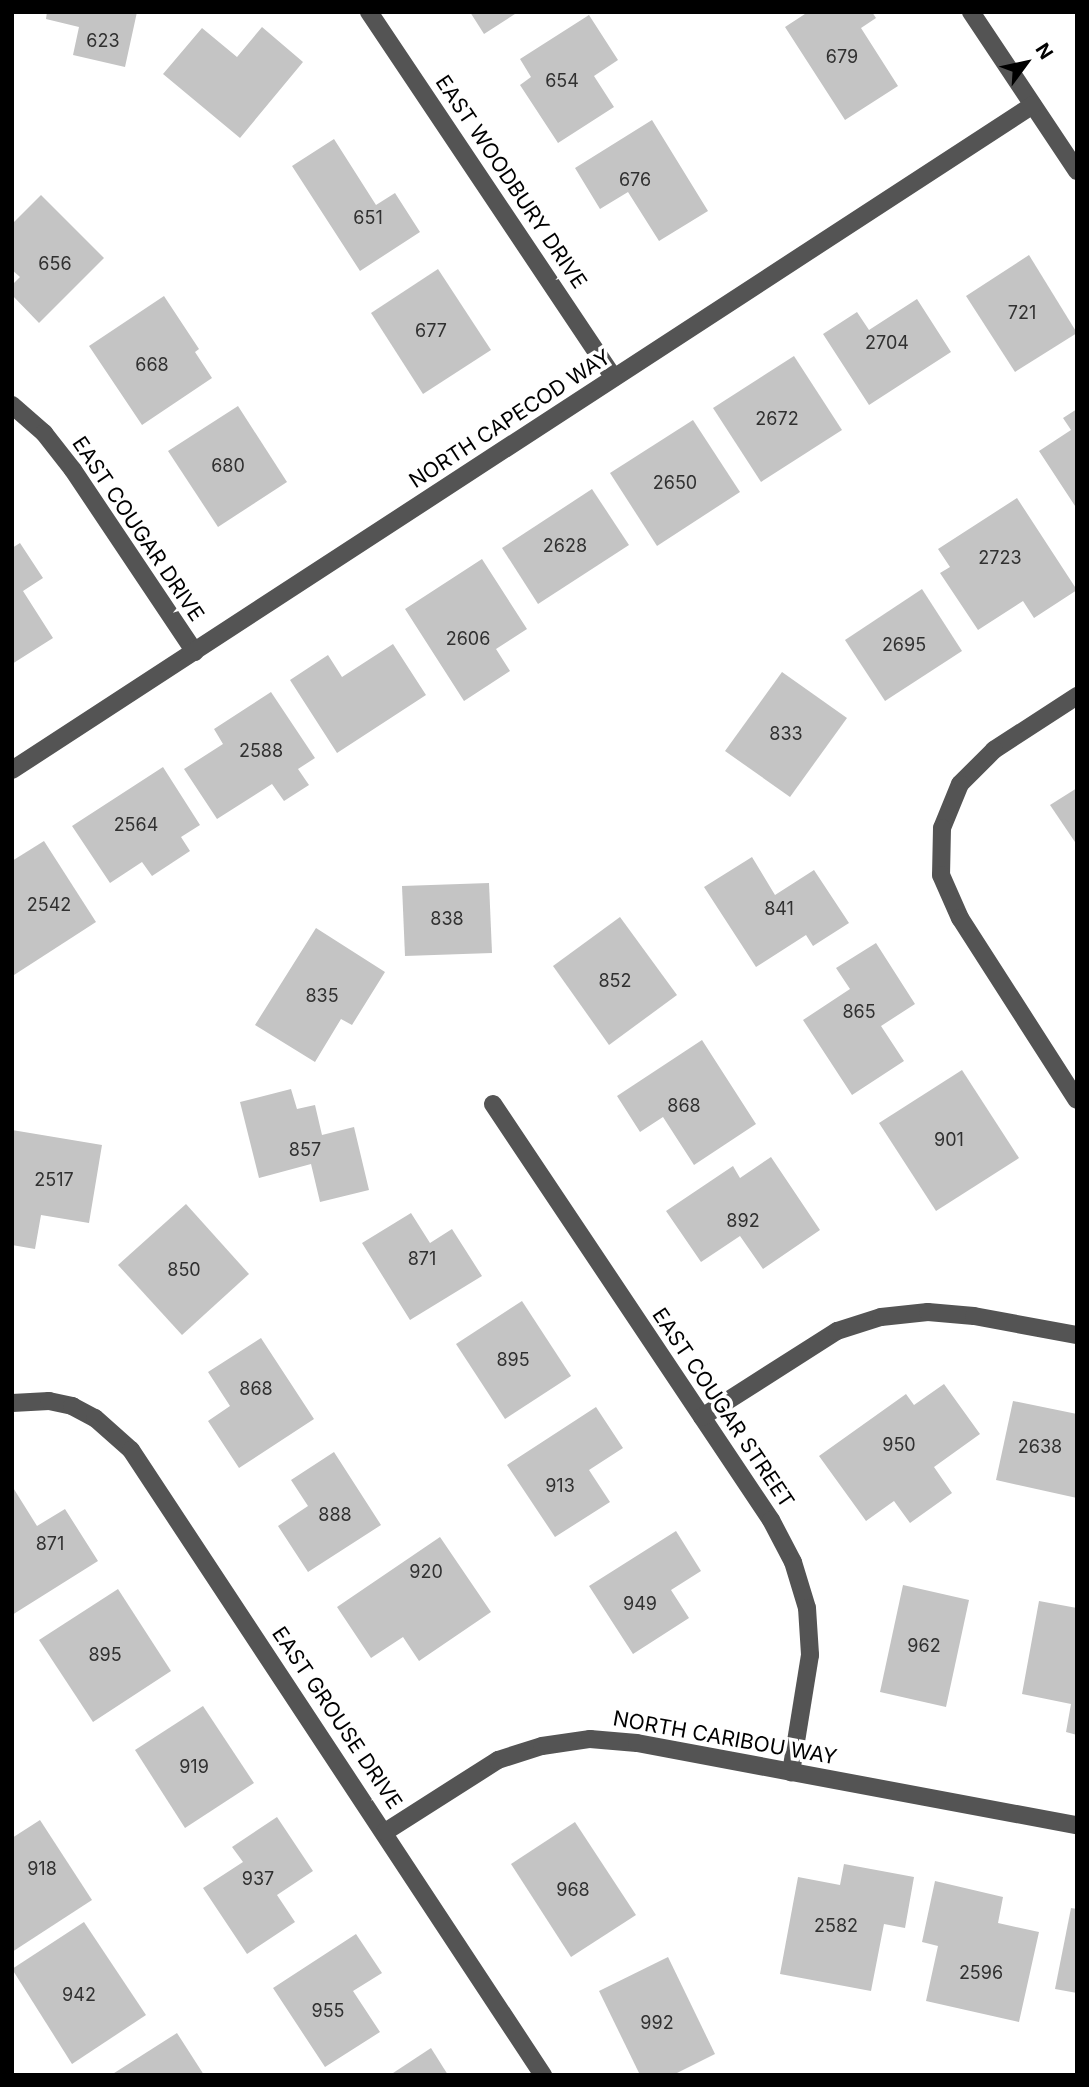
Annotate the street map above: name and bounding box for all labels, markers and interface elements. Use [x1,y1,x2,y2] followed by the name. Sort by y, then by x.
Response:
[991,28,1061,98] north arrow
[86,30,120,52] house number: 623
[1030,39,1058,64] text: N
[826,46,858,68] house number: 679
[545,70,579,92] house number: 654
[430,71,592,293] street label: EAST WOODBURY DRIVE
[619,169,651,191] house number: 676
[353,207,383,229] house number: 651
[38,253,72,275] house number: 656
[1008,302,1036,324] house number: 721
[415,320,447,342] house number: 677
[865,332,909,354] house number: 2704
[405,344,615,494] street label: NORTH CAPECOD WAY
[135,354,169,376] house number: 668
[755,408,799,430] house number: 2672
[67,432,209,626] street label: EAST COUGAR DRIVE
[211,455,245,477] house number: 680
[653,472,697,494] house number: 2650
[543,535,587,557] house number: 2628
[978,547,1022,569] house number: 2723
[446,628,490,650] house number: 2606
[882,634,926,656] house number: 2695
[769,723,803,745] house number: 833
[239,740,283,762] house number: 2588
[114,814,158,836] house number: 2564
[27,894,71,916] house number: 2542
[764,898,794,920] house number: 841
[430,908,464,930] house number: 838
[598,970,632,992] house number: 852
[305,985,339,1007] house number: 835
[842,1001,876,1023] house number: 865
[667,1095,701,1117] house number: 868
[934,1129,964,1151] house number: 901
[289,1139,321,1161] house number: 857
[34,1169,74,1191] house number: 2517
[726,1210,760,1232] house number: 892
[408,1248,436,1270] house number: 871
[167,1259,201,1281] house number: 850
[647,1303,799,1513] street label: EAST COUGAR STREET
[496,1349,530,1371] house number: 895
[239,1378,273,1400] house number: 868
[882,1434,916,1456] house number: 950
[1018,1436,1062,1458] house number: 2638
[545,1475,575,1497] house number: 913
[318,1504,352,1526] house number: 888
[36,1533,64,1555] house number: 871
[409,1561,443,1583] house number: 920
[623,1593,657,1615] house number: 949
[267,1622,407,1814] street label: EAST GROUSE DRIVE
[907,1635,941,1657] house number: 962
[88,1644,122,1666] house number: 895
[611,1706,839,1770] street label: NORTH CARIBOU WAY
[179,1756,209,1778] house number: 919
[27,1858,57,1880] house number: 918
[242,1868,274,1890] house number: 937
[556,1879,590,1901] house number: 968
[814,1915,858,1937] house number: 2582
[959,1962,1003,1984] house number: 2596
[62,1984,96,2006] house number: 942
[311,2000,345,2022] house number: 955
[640,2012,674,2034] house number: 992

